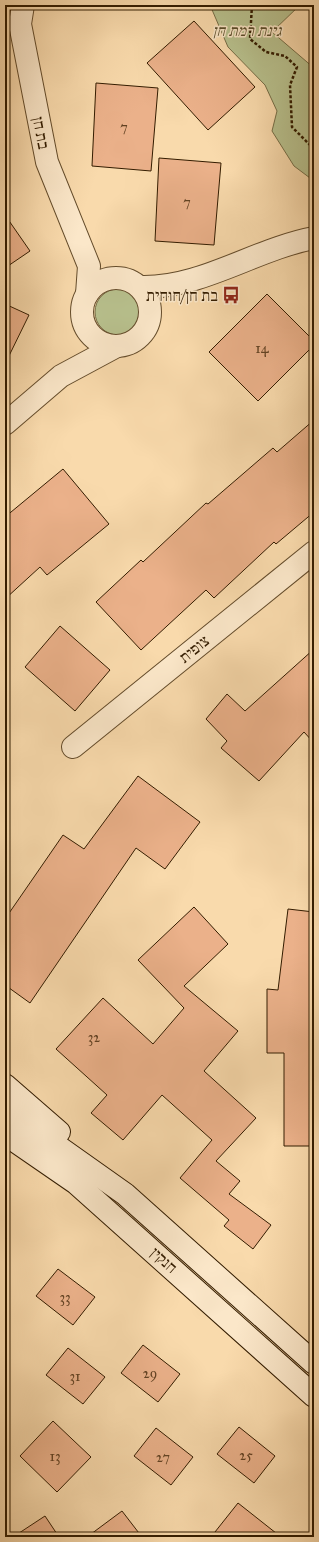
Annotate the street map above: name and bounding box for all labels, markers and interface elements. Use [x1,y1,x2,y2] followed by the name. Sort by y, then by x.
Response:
[213,21,283,40] park label: גינת רמת חן
[29,115,53,151] street label: בת חן
[120,119,128,136] house number: 7
[183,194,191,211] house number: 7
[221,285,241,305] bus stop icon: בת חן/חוחית
[146,286,218,305] place label: בת חן/חוחית
[255,340,270,357] house number: 14
[175,631,213,667] street label: צופית
[88,1029,100,1046] house number: 32
[147,1243,181,1277] street label: חנקין
[59,1289,71,1306] house number: 33
[143,1365,157,1382] house number: 29
[69,1368,81,1385] house number: 31
[239,1447,253,1464] house number: 25
[49,1448,61,1465] house number: 13
[156,1449,170,1466] house number: 27

